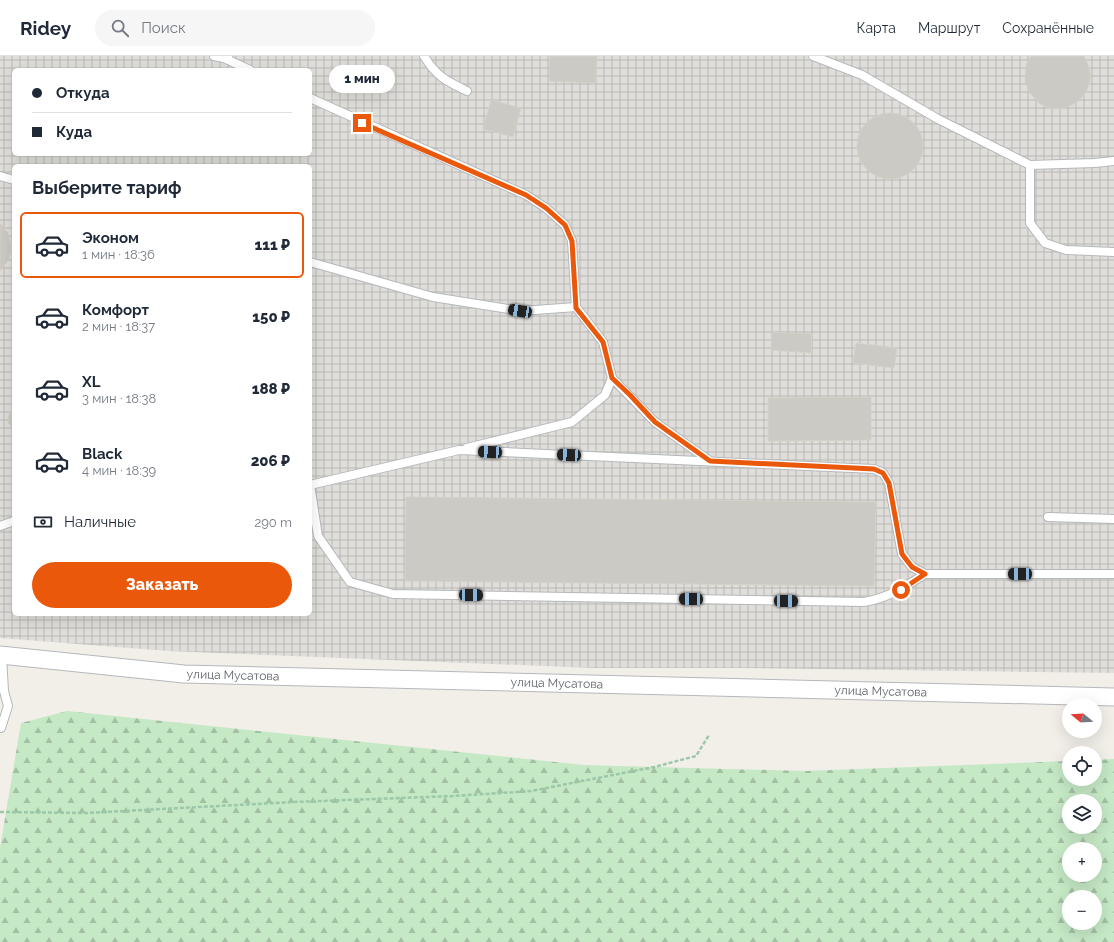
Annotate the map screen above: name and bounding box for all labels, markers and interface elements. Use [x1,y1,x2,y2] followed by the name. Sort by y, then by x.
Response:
[95,10,375,46] search box
[20,17,71,39] text: Ridey
[109,17,131,39] icon: search
[141,19,186,37] text: Поиск
[857,20,896,36] text: Карта
[918,20,980,36] text: Маршрут
[1002,20,1094,36] text: Сохранённые
[329,65,395,93] callout: 1 мин
[344,71,380,86] text: 1 мин
[56,84,110,102] text: Откуда
[353,114,371,132] route end
[56,123,92,141] text: Куда
[32,177,182,198] text: Выберите тариф
[34,227,70,263] icon: car
[82,229,139,247] text: Эконом
[254,236,290,254] text: 111 ₽
[82,247,155,262] text: 1 мин · 18:36
[34,299,70,335] icon: car
[82,301,149,319] text: Комфорт
[507,303,533,319] car
[252,308,290,326] text: 150 ₽
[82,319,155,334] text: 2 мин · 18:37
[34,371,70,407] icon: car
[82,373,100,391] text: XL
[252,380,290,398] text: 188 ₽
[82,391,156,406] text: 3 мин · 18:38
[34,443,70,479] icon: car
[82,445,122,463] text: Black
[478,445,502,459] car
[557,448,581,462] car
[251,452,290,470] text: 206 ₽
[82,463,156,478] text: 4 мин · 18:39
[32,511,54,533] icon: cash
[64,513,136,531] text: Наличные
[254,515,292,530] text: 290 m
[32,562,292,608] button: Заказать
[1008,568,1032,580] car
[892,581,910,599] route start
[459,589,483,601] car
[679,593,703,605] car
[774,595,798,607] car
[186,667,280,683] street label: улица Мусатова
[510,675,603,691] street label: улица Мусатова
[834,683,927,699] street label: улица Мусатова
[1062,698,1102,738] north arrow
[1062,698,1102,930] map controls
[1062,746,1102,786] button: locate
[1062,794,1102,834] button: layers
[1062,842,1102,882] button: +
[1062,890,1102,930] button: −

